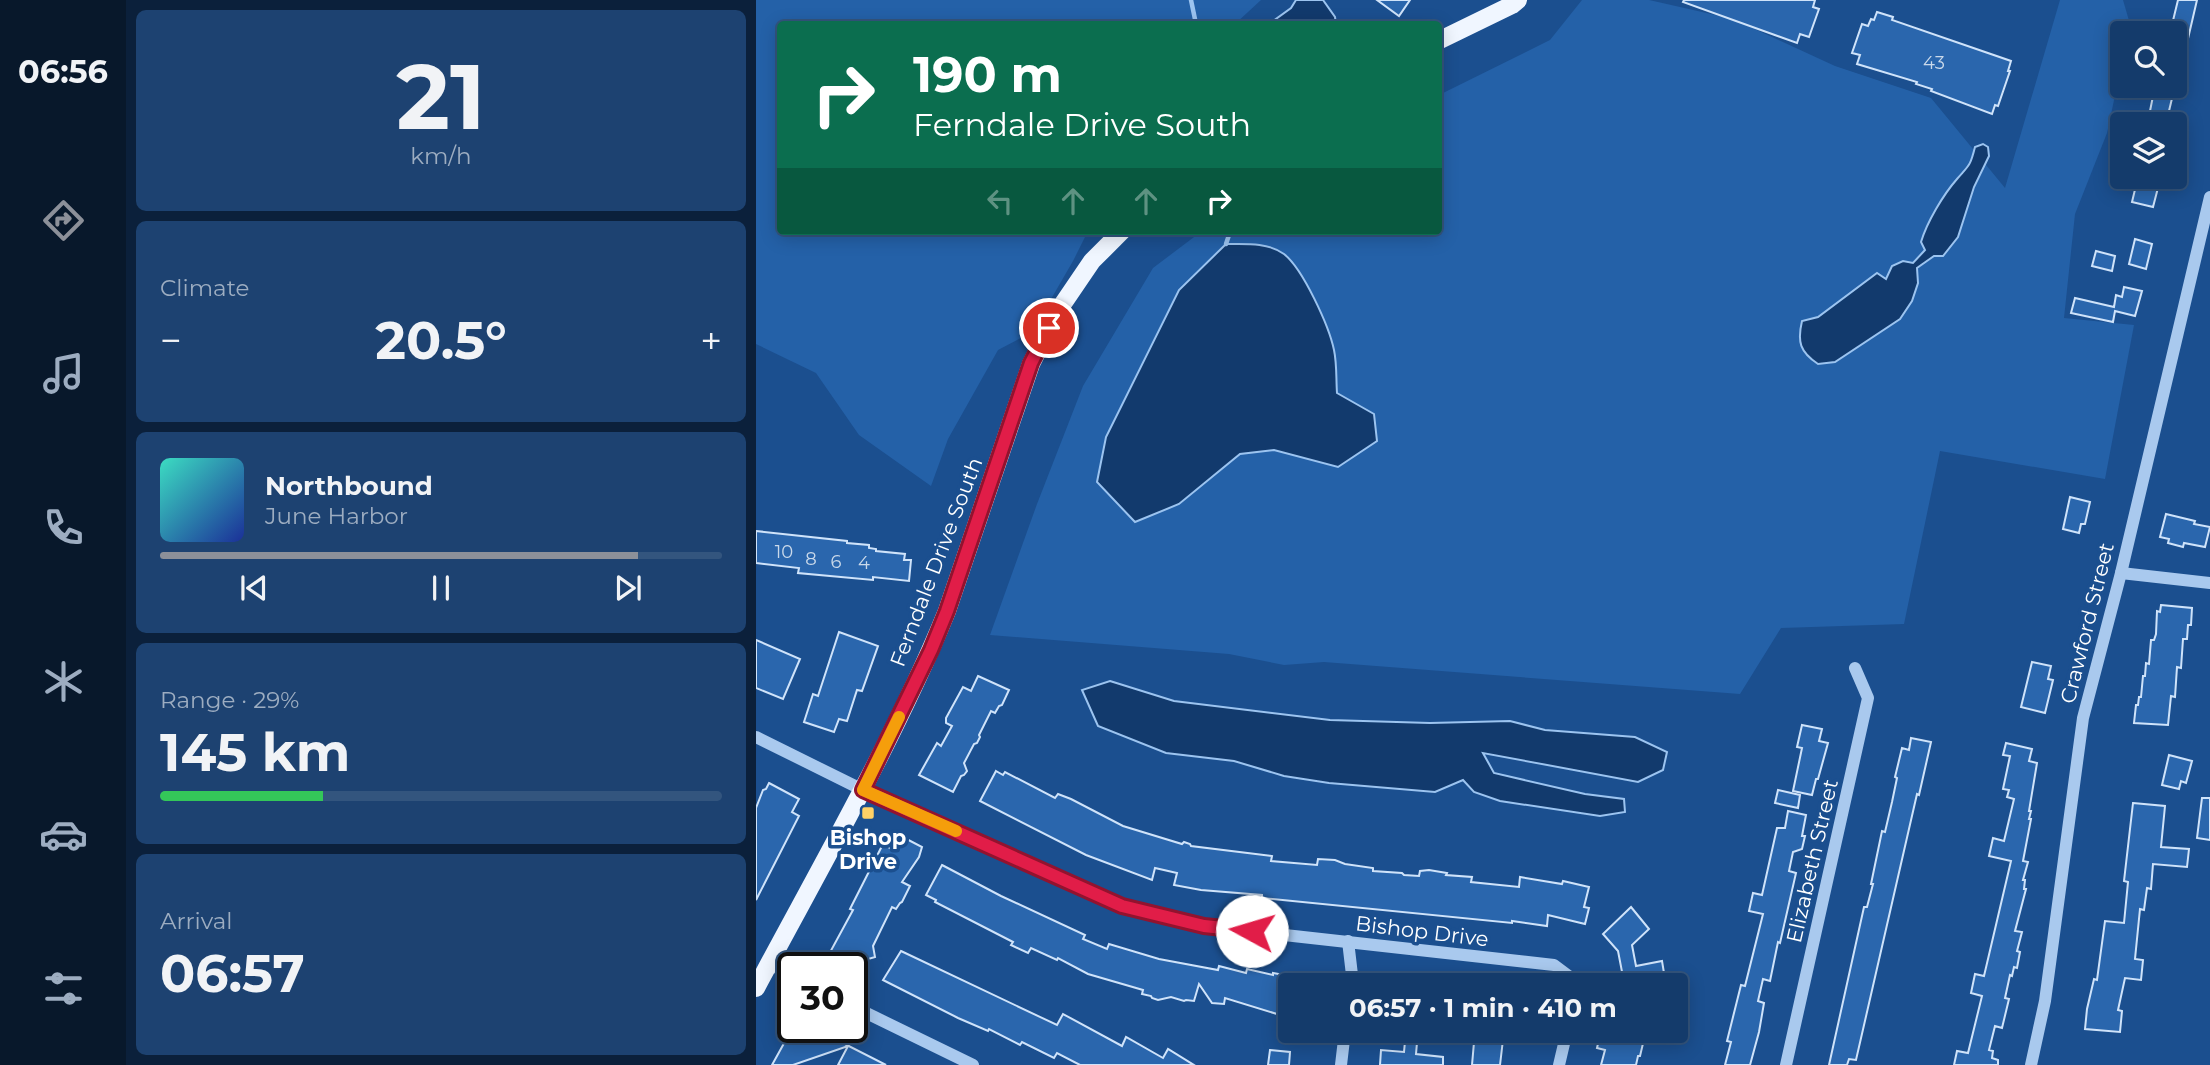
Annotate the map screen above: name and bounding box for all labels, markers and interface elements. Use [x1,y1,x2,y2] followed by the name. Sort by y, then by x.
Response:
[2110,21,2187,189] map controls
[2110,21,2187,98] button: search
[396,41,486,152] text: 21
[913,45,1062,104] text: 190 m
[798,49,889,140] icon: right
[18,52,108,91] text: 06:56
[1923,52,1945,74] house number: 43
[913,105,1251,144] text: Ferndale Drive South
[2110,112,2187,189] button: layers
[410,142,472,170] text: km/h
[981,182,1019,220] icon: left
[1054,182,1092,220] icon: ahead
[1127,182,1165,220] icon: ahead
[1200,182,1238,220] icon: right
[39,196,88,245] icon: directions
[160,274,249,302] text: Climate
[1019,298,1079,358] pin
[375,309,507,372] text: 20.5°
[1030,309,1068,347] icon: arrive
[160,317,182,364] text: −
[700,317,722,364] text: +
[39,349,88,398] icon: music
[885,454,987,670] street label: Ferndale Drive South
[265,470,433,502] text: Northbound
[265,502,408,530] text: June Harbor
[39,503,88,552] icon: phone
[2055,540,2119,706] street label: Crawford Street
[775,541,793,563] house number: 10
[805,548,817,570] house number: 8
[831,551,842,573] house number: 6
[858,552,870,574] house number: 4
[235,569,273,607] icon: previous
[422,569,460,607] icon: pause
[609,569,647,607] icon: next
[39,657,88,706] icon: climate
[160,686,299,714] text: Range · 29%
[160,721,350,784] text: 145 km
[1781,777,1843,945] street label: Elizabeth Street
[860,805,876,821] marker: Bishop Drive
[39,810,88,859] icon: car
[830,825,906,874] place label: Bishop Drive
[1215,894,1289,968] position arrow
[160,907,233,935] text: Arrival
[1354,910,1490,952] street label: Bishop Drive
[160,942,305,1005] text: 06:57
[777,952,868,1043] speed limit sign: 30
[39,964,88,1013] icon: filters
[1349,992,1617,1024] text: 06:57 · 1 min · 410 m

